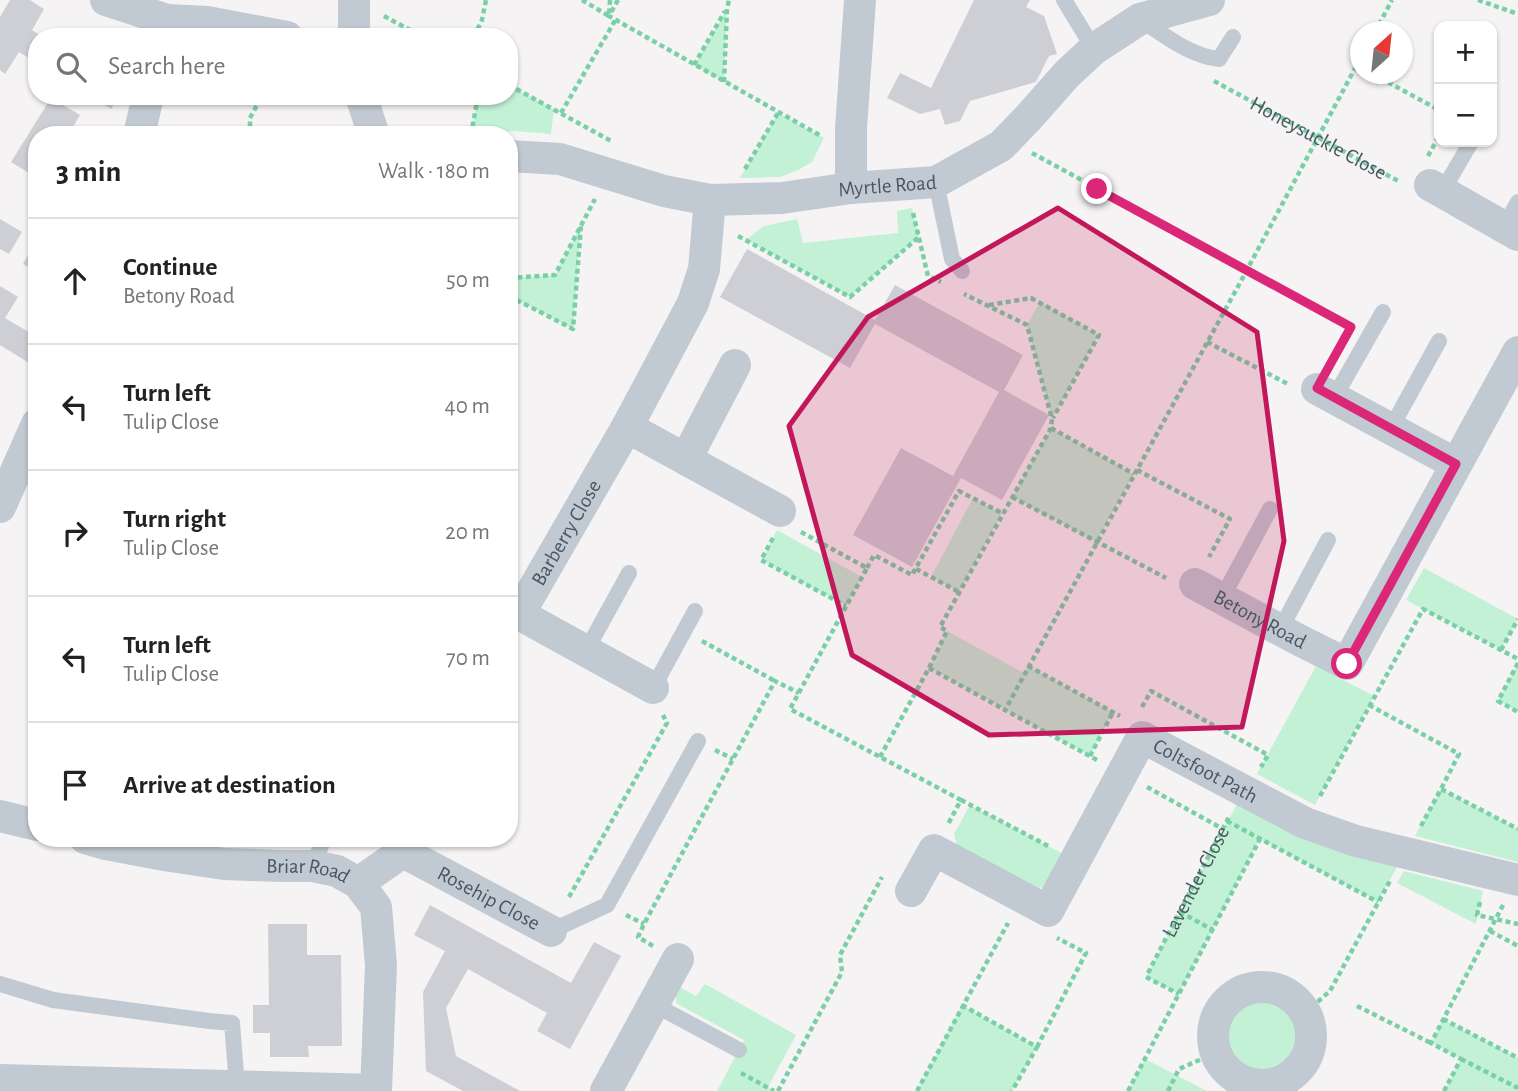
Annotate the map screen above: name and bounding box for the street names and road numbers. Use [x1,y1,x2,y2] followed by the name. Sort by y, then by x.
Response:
[1247,93,1390,184] street label: Honeysuckle Close
[837,172,938,201] street label: Myrtle Road
[528,476,605,589] street label: Barberry Close
[1210,586,1310,653] street label: Betony Road
[1150,735,1261,807] street label: Coltsfoot Path
[1158,823,1233,941] street label: Lavender Close
[266,855,353,887] street label: Briar Road
[434,862,543,934] street label: Rosehip Close

